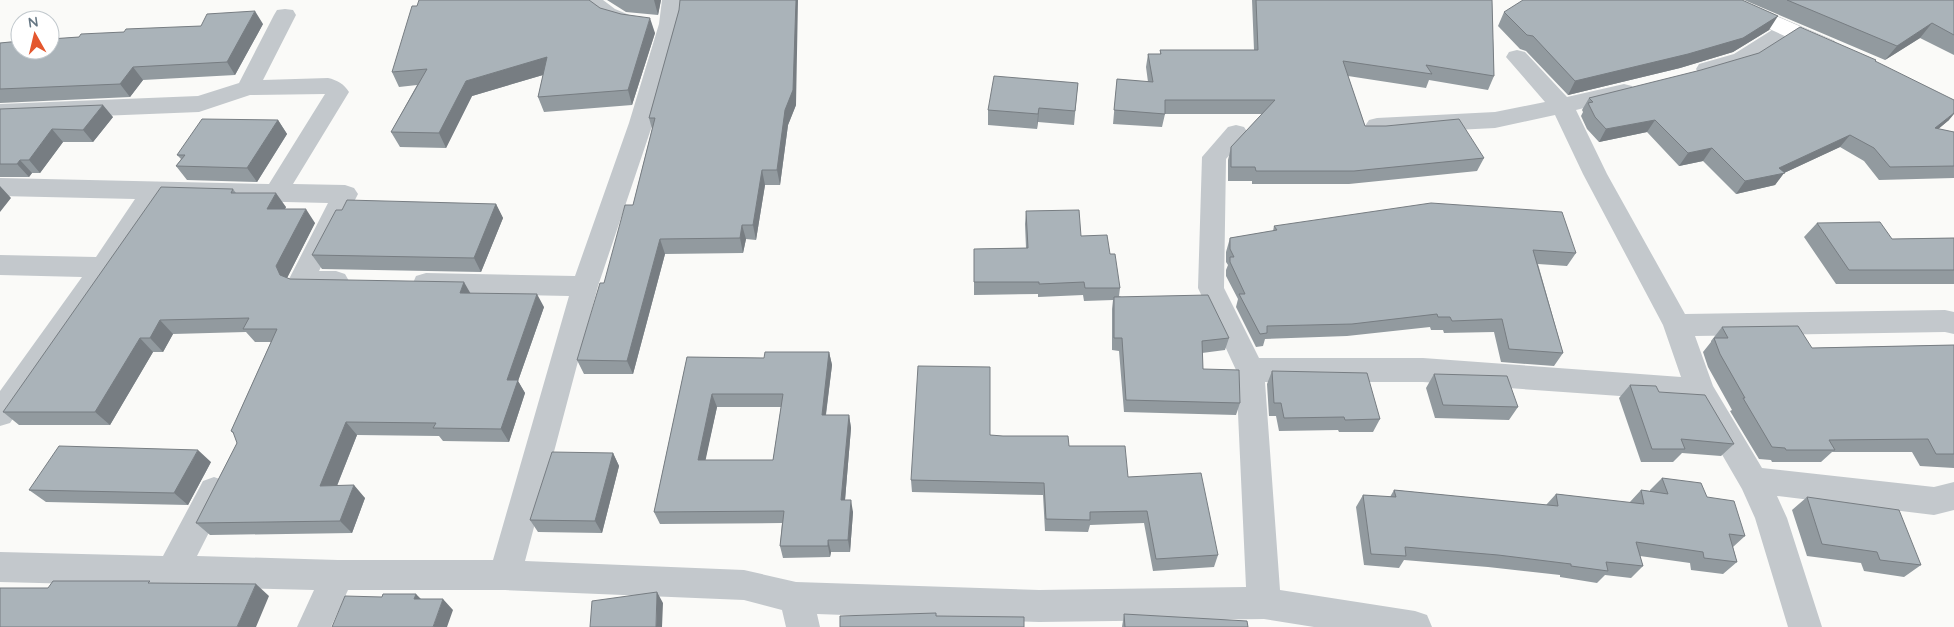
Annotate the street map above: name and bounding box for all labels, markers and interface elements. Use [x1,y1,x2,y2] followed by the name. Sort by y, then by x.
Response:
[10,10,60,60] north arrow
[27,12,40,32] text: N

